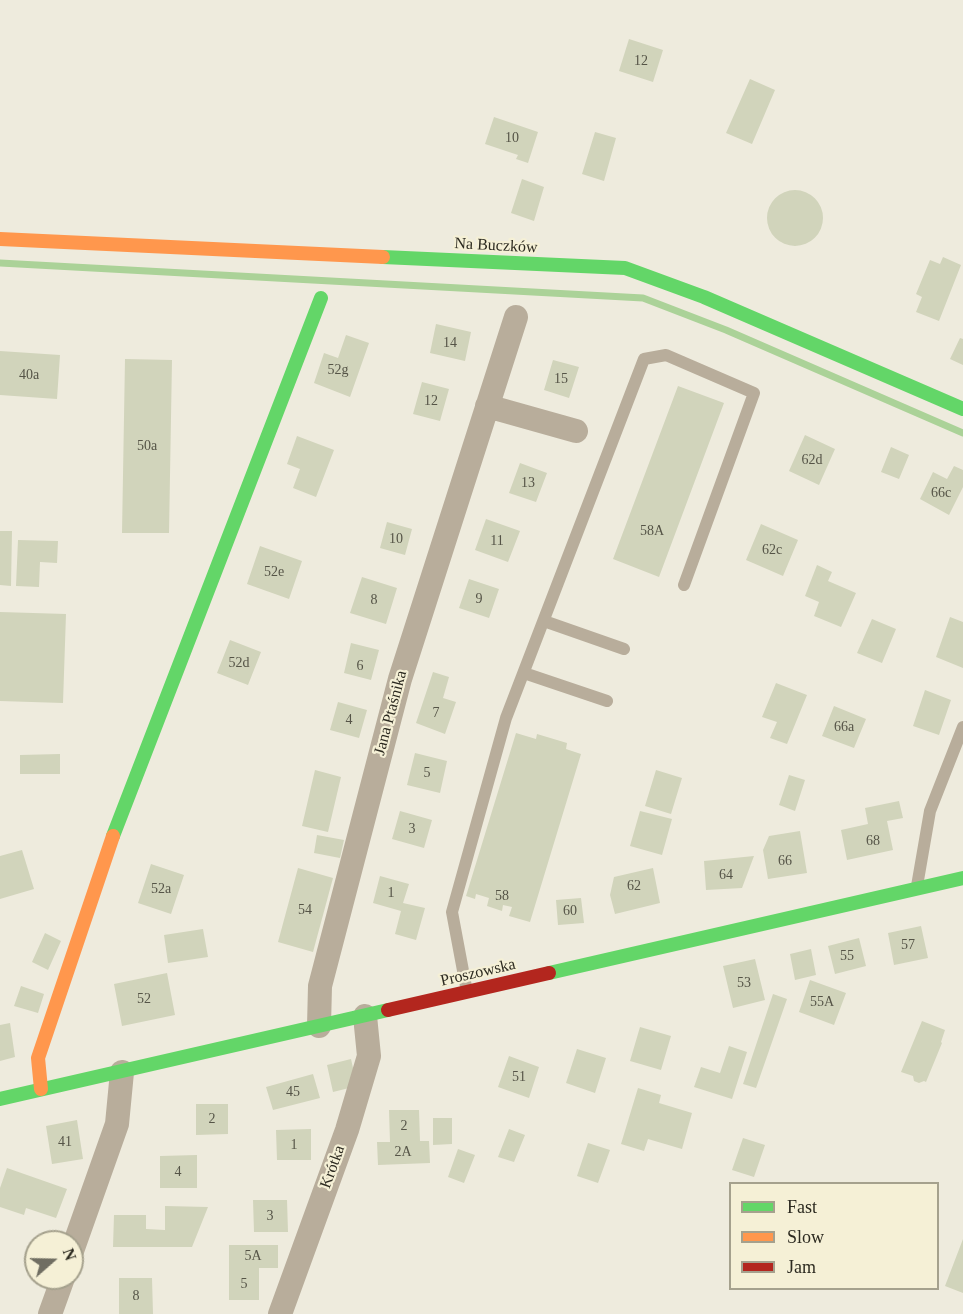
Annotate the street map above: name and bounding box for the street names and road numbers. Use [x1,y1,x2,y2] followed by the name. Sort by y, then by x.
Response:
[454,234,538,258] street label: Na Buczków
[371,669,411,757] street label: Jana Ptaśnika
[439,955,517,991] street label: Proszowska
[316,1143,350,1191] street label: Krótka

